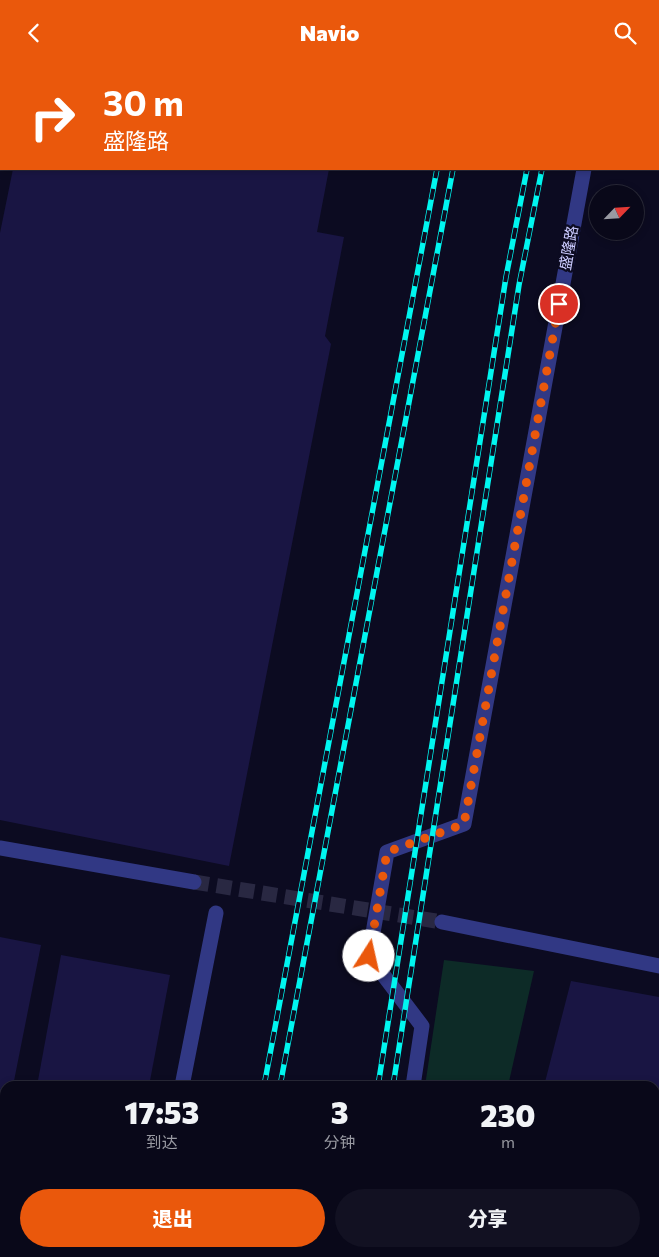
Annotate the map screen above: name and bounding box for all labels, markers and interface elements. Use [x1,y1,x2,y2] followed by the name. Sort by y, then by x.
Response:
[20,19,48,47] icon: back
[300,19,359,46] text: Navio
[611,19,639,47] icon: search
[103,80,184,123] text: 30 m
[20,85,85,150] icon: right
[103,127,169,154] text: 盛隆路
[589,185,644,240] north arrow
[589,185,644,240] map controls
[555,224,581,272] street label: 盛隆路
[538,283,580,325] pin
[545,290,573,318] icon: arrive
[342,929,394,981] position arrow
[125,1093,199,1130] text: 17:53
[331,1093,349,1130] text: 3
[480,1096,535,1133] text: 230
[146,1132,178,1151] text: 到达
[324,1132,356,1151] text: 分钟
[501,1132,515,1151] text: m
[20,1189,325,1247] button: 退出
[335,1189,640,1247] button: 分享

